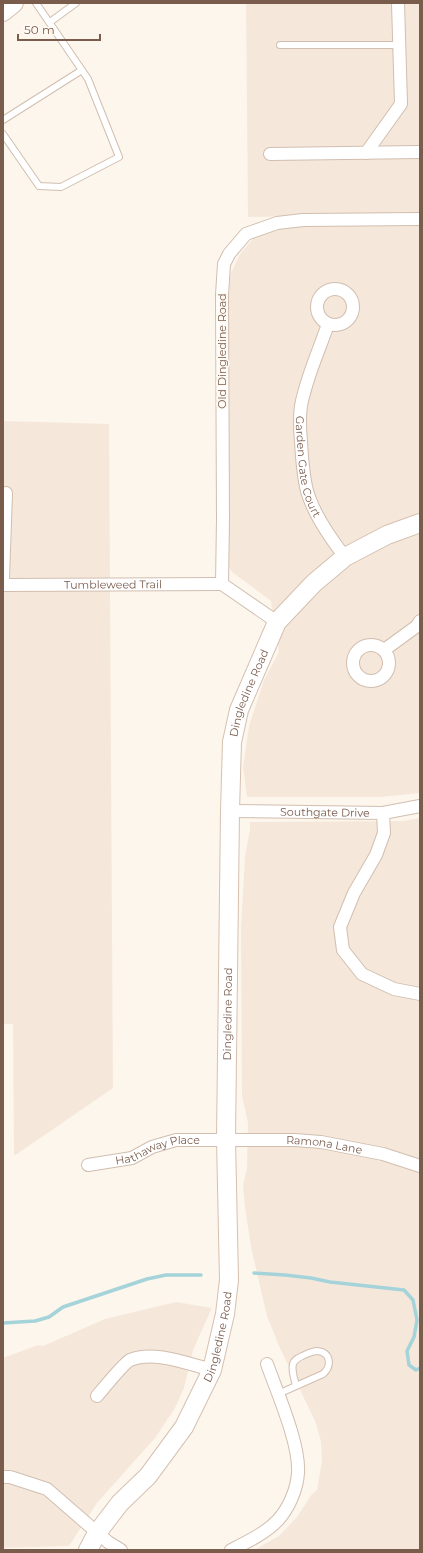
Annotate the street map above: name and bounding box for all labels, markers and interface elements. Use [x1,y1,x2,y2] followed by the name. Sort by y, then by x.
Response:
[18,16,100,42] scale bar
[24,22,55,37] text: 50 m
[215,293,229,409] street label: Old Dingledine Road
[293,416,324,520] street label: Garden Gate Court
[64,577,162,592] street label: Tumbleweed Trail
[226,647,271,738] street label: Dingledine Road
[280,805,370,820] street label: Southgate Drive
[220,967,235,1061] street label: Dingledine Road
[114,1133,200,1168] street label: Hathaway Place
[286,1133,364,1157] street label: Ramona Lane
[200,1291,235,1384] street label: Dingledine Road

